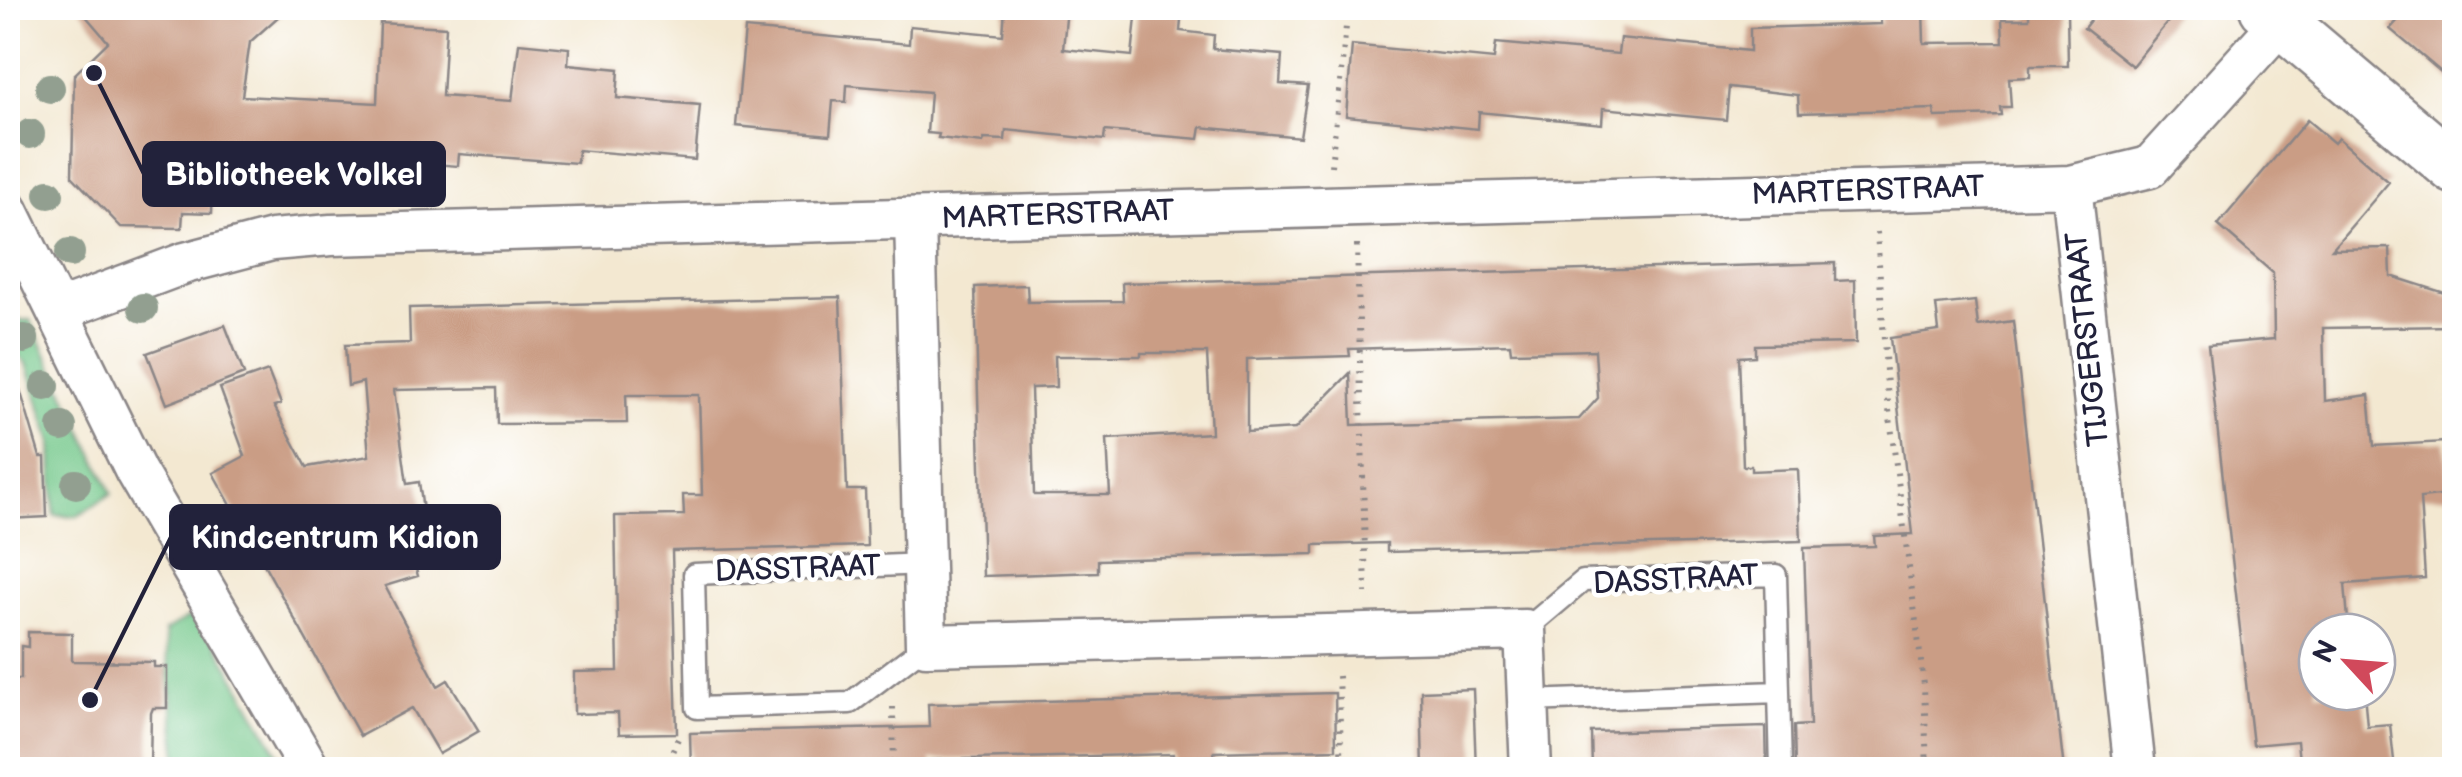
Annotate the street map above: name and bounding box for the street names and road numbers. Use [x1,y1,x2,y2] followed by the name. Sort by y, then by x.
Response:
[1751,169,1985,213] street label: MARTERSTRAAT
[941,193,1175,237] street label: MARTERSTRAAT
[2059,230,2117,448] street label: TIJGERSTRAAT
[714,548,882,590] street label: DASSTRAAT
[1592,558,1760,602] street label: DASSTRAAT

